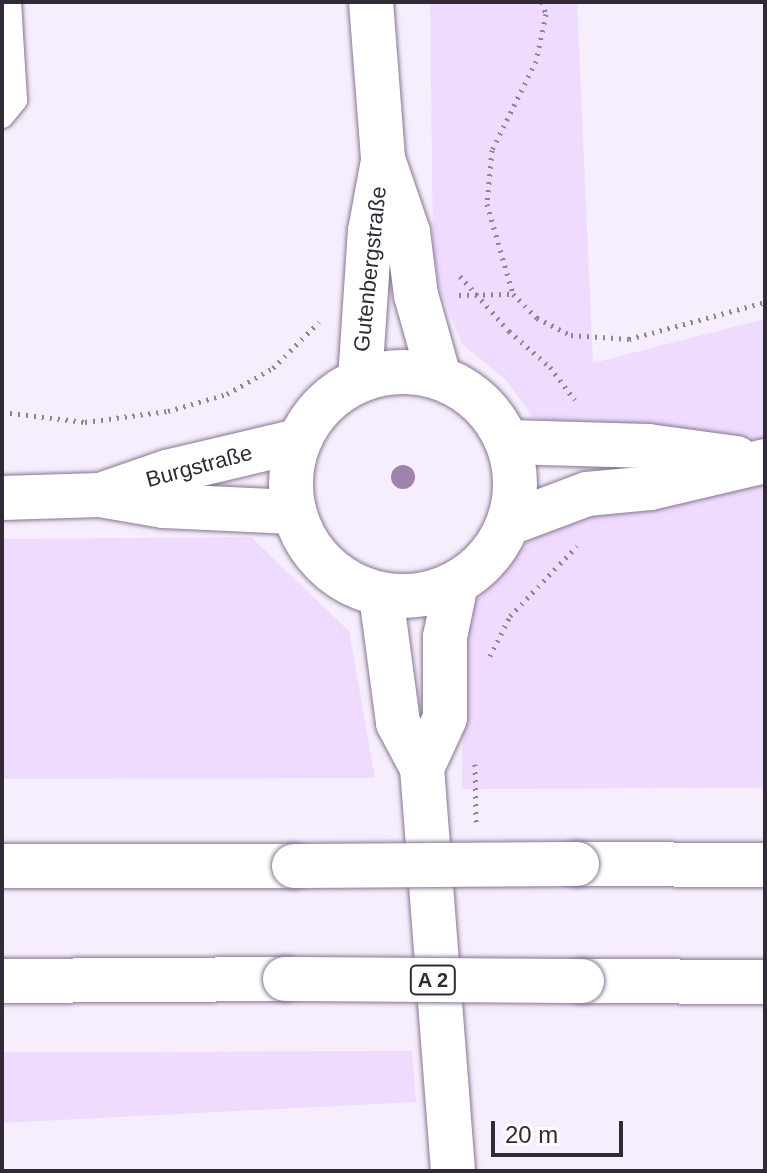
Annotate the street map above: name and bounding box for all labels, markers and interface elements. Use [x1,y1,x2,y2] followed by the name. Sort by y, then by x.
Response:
[348,185,392,353] street label: Gutenbergstraße
[143,439,255,493] street label: Burgstraße
[409,964,457,996] road number: A 2
[495,1105,627,1155] scale bar
[505,1121,558,1148] text: 20 m

